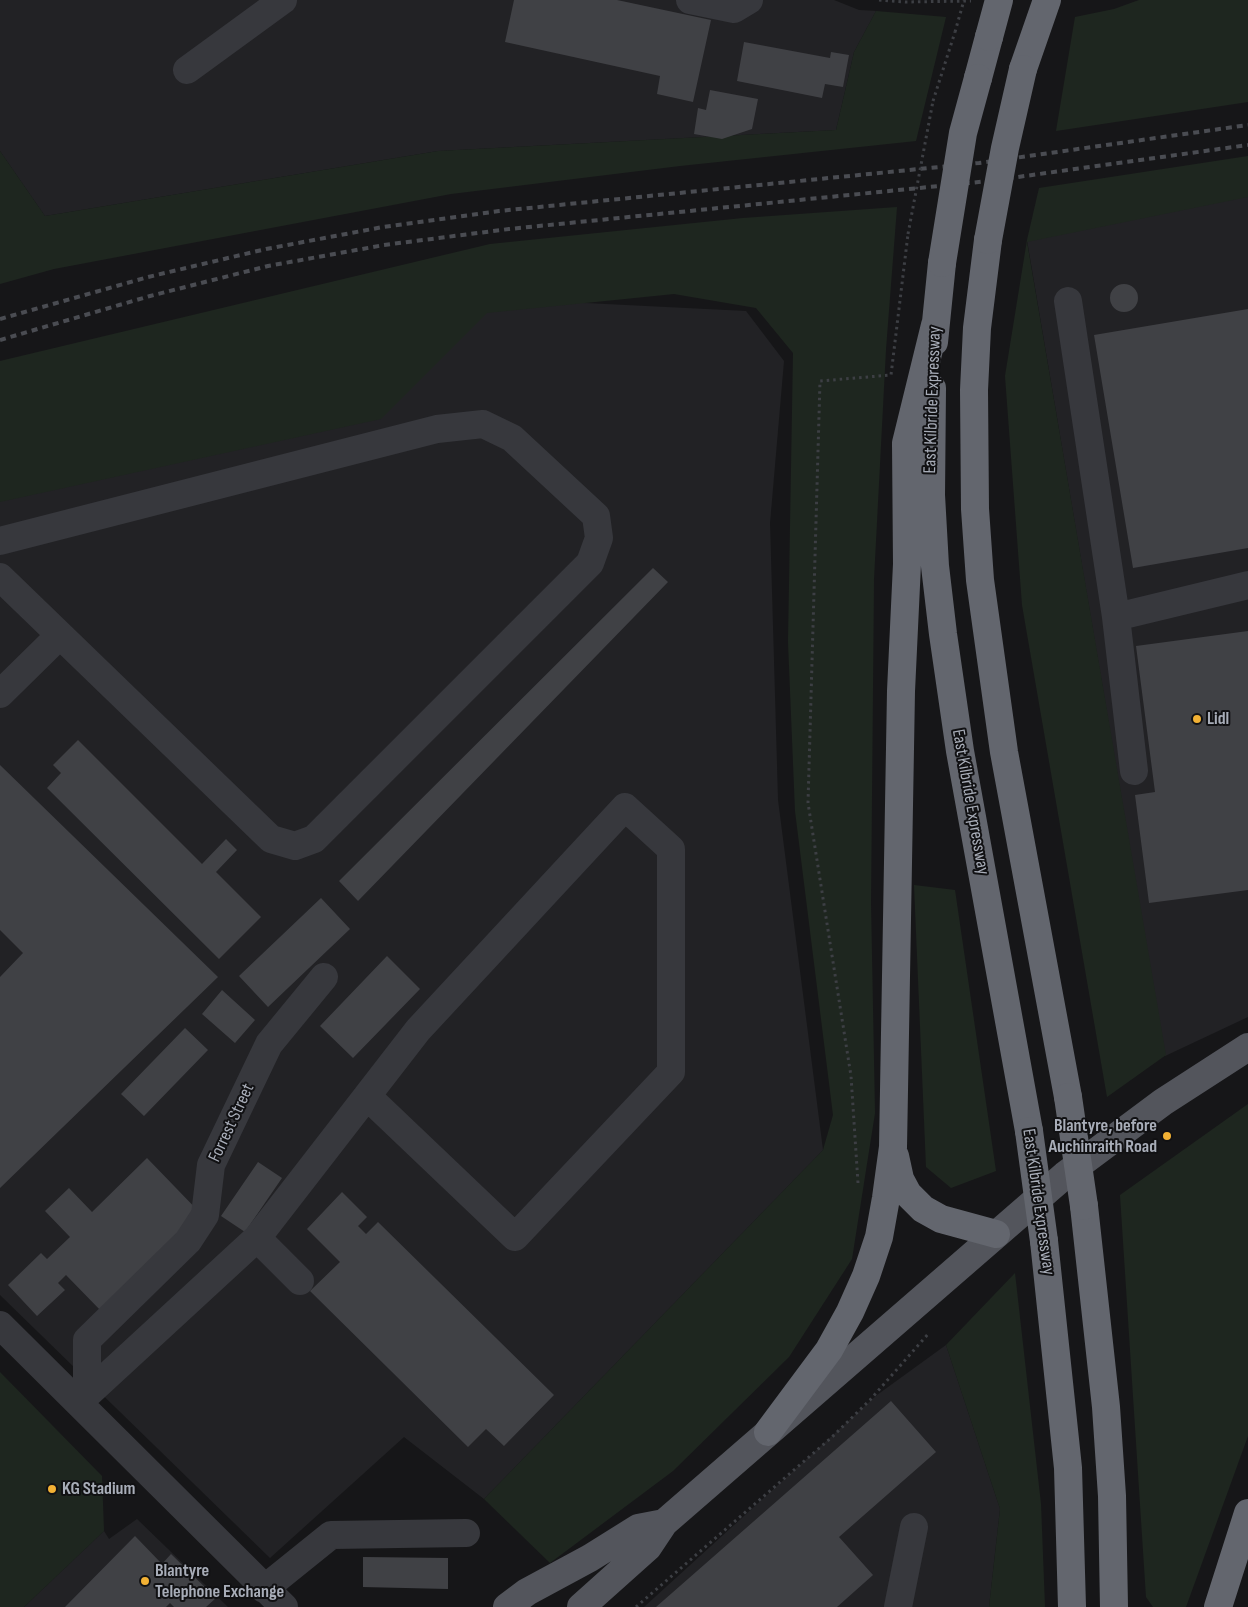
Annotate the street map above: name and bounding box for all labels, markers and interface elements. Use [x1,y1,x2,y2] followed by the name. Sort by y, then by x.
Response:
[920,326,946,474] street label: East Kilbride Expressway
[1207,708,1229,730] place label: Lidl
[1191,713,1203,725] marker: Lidl
[947,728,993,876] street label: East Kilbride Expressway
[204,1080,260,1166] street label: Forrest Street
[1049,1115,1157,1158] place label: Blantyre, before Auchinraith Road
[1017,1127,1059,1277] street label: East Kilbride Expressway
[1161,1130,1173,1142] marker: Blantyre, before Auchinraith Road
[62,1478,135,1500] place label: KG Stadium
[46,1483,58,1495] marker: KG Stadium
[155,1560,284,1602] place label: Blantyre Telephone Exchange
[139,1575,151,1587] marker: Blantyre Telephone Exchange

